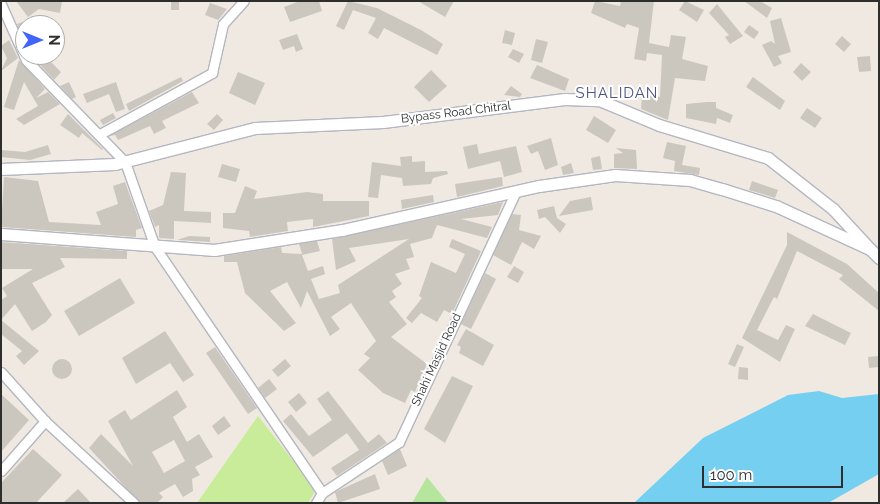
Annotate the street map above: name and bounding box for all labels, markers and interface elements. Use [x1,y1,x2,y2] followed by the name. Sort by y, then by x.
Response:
[15,15,65,65] north arrow
[46,35,62,45] text: N
[575,85,659,103] district label: SHALIDAN
[400,99,512,127] street label: Bypass Road Chitral
[409,311,465,409] street label: Shahi Masjid Road
[705,456,846,488] scale bar
[710,466,752,484] text: 100 m

